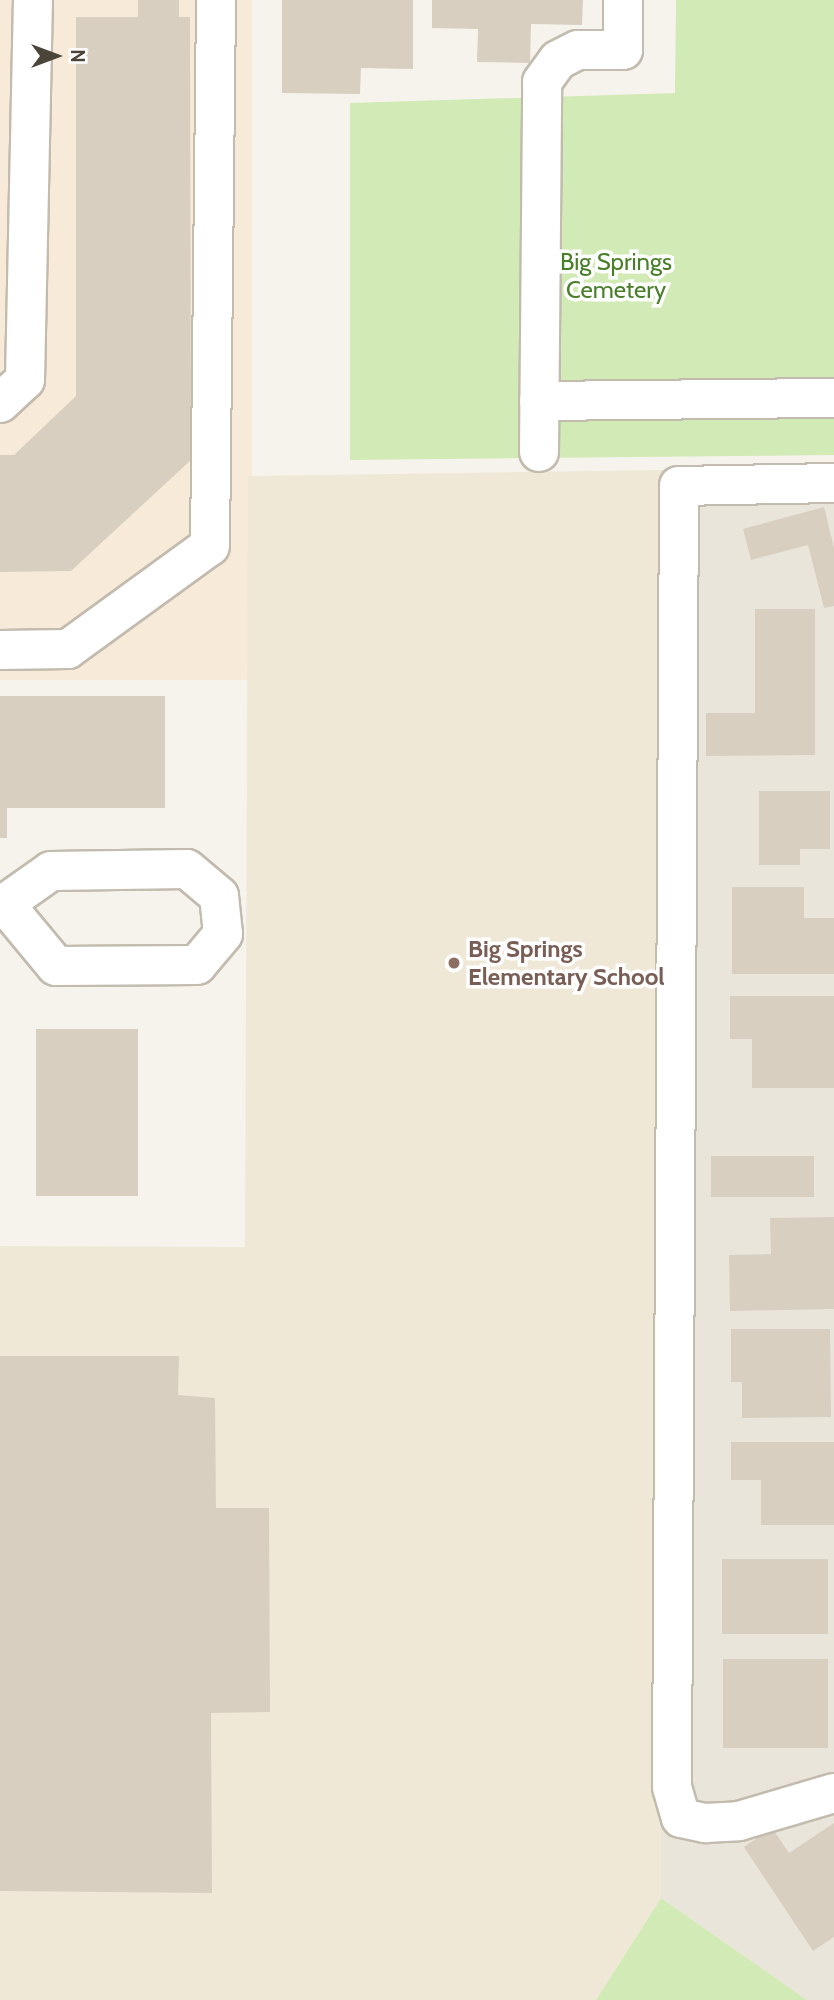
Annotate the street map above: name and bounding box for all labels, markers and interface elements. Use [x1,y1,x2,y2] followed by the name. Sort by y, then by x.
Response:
[21,21,91,91] north arrow
[66,49,89,63] text: N
[560,248,672,304] park label: Big Springs Cemetery
[468,935,665,991] place label: Big Springs Elementary School
[446,955,462,971] marker: Big Springs Elementary School

